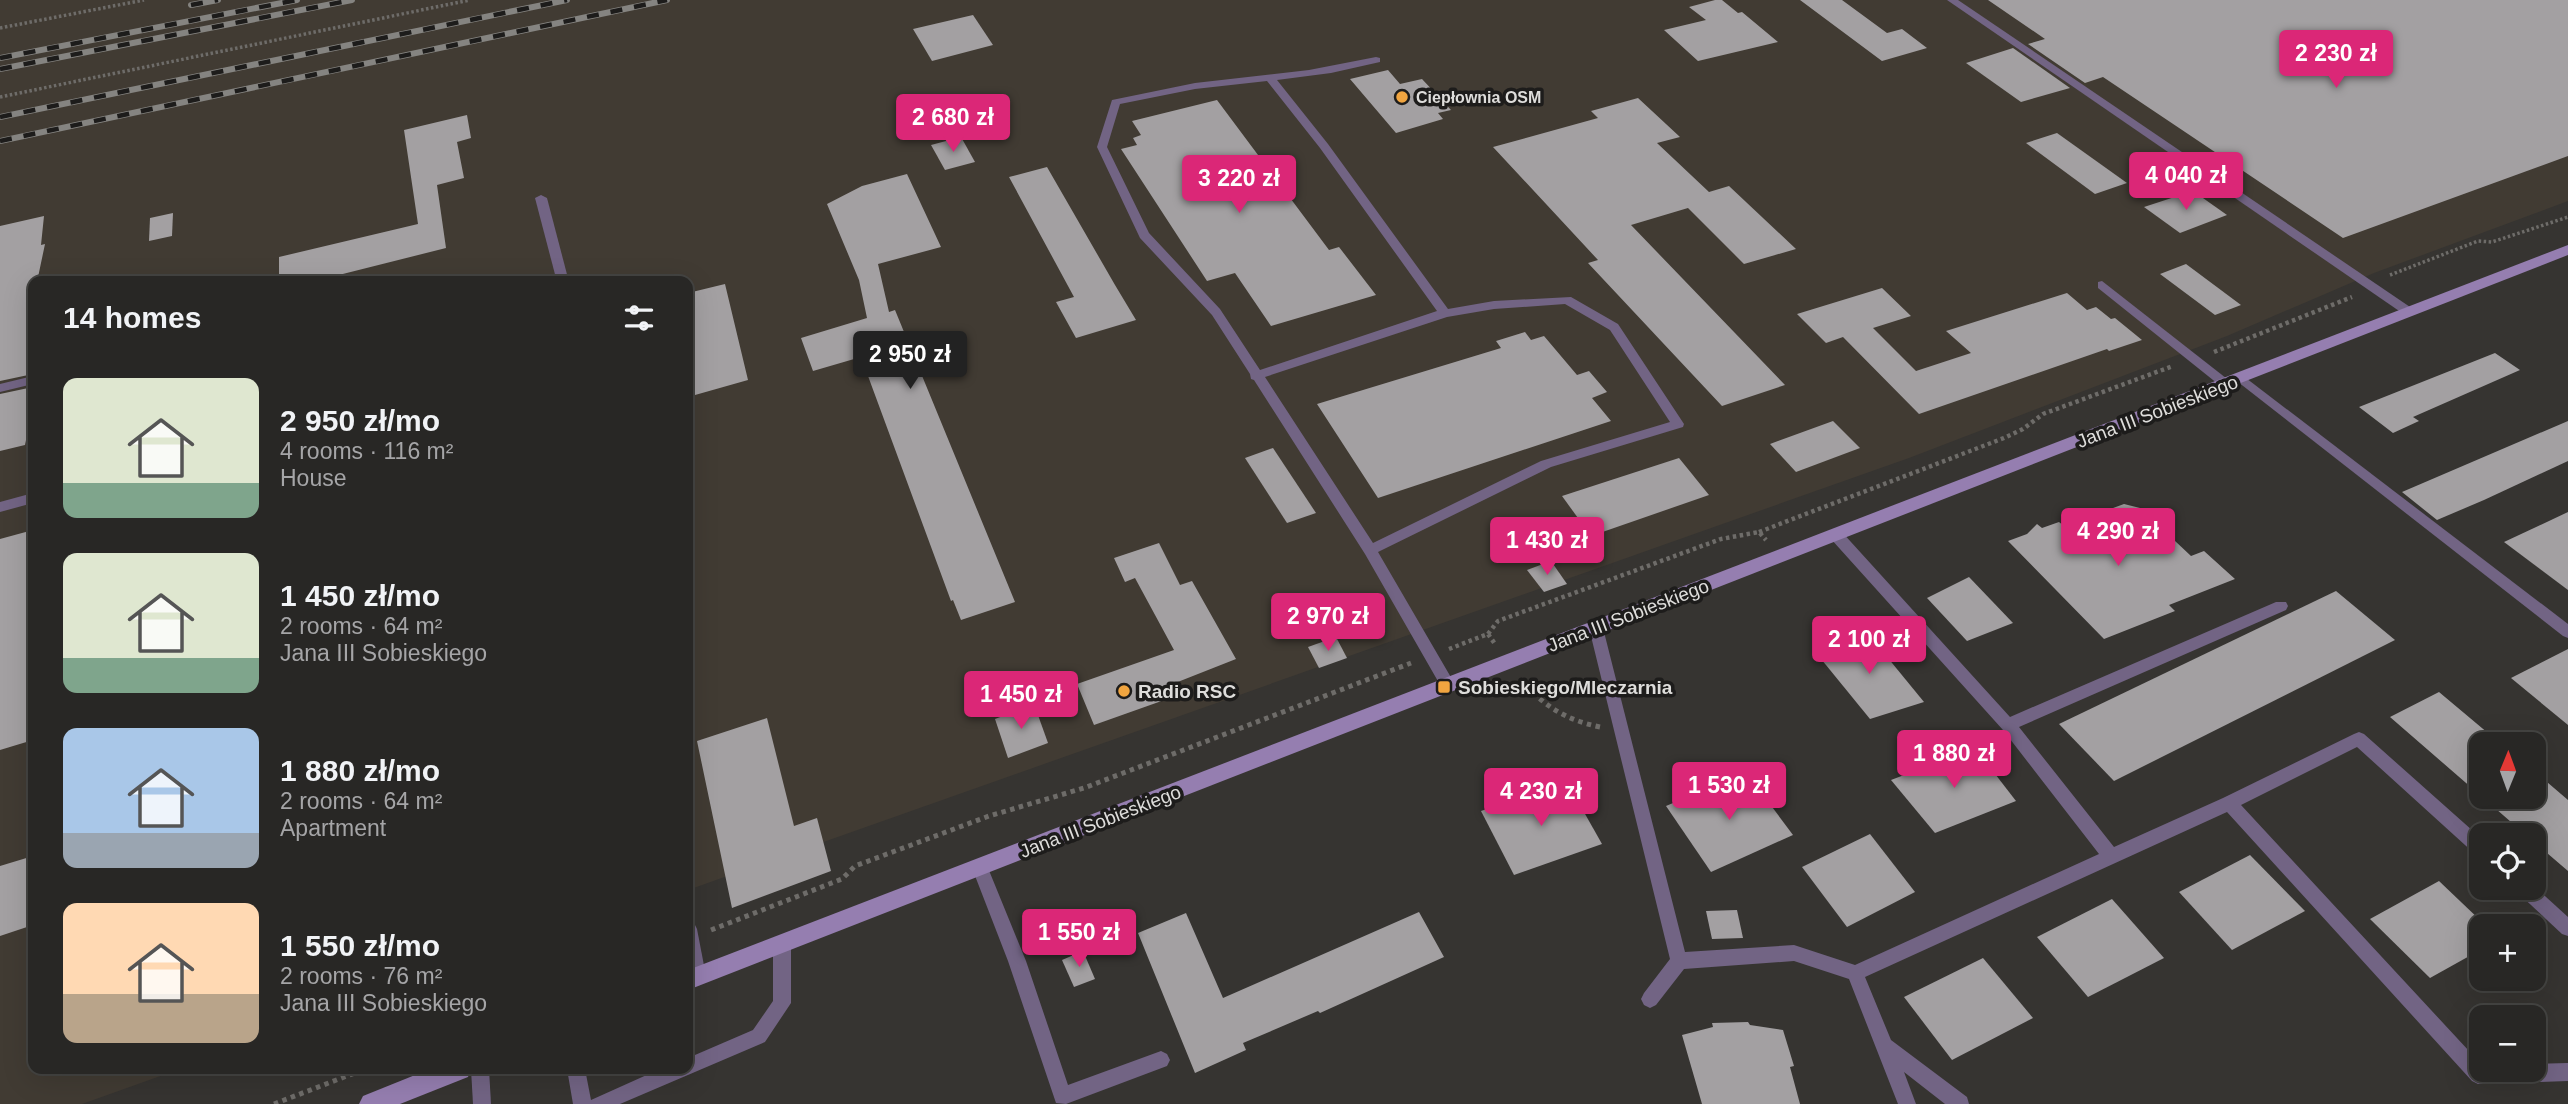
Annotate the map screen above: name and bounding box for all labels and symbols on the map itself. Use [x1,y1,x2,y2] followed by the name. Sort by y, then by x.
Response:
[2264,31,2408,90] pin: 2 230 zł
[1394,89,1410,105] marker: Ciepłownia OSM
[1416,89,1541,106] place label: Ciepłownia OSM
[881,94,1025,154] pin: 2 680 zł
[2114,152,2258,212] pin: 4 040 zł
[1167,156,1311,215] pin: 3 220 zł
[838,332,982,391] pin: 2 950 zł
[2074,371,2241,452] street label: Jana III Sobieskiego
[2046,508,2190,568] pin: 4 290 zł
[1475,518,1619,577] pin: 1 430 zł
[1545,575,1712,656] street label: Jana III Sobieskiego
[1256,594,1400,653] pin: 2 970 zł
[1797,616,1941,676] pin: 2 100 zł
[949,672,1093,731] pin: 1 450 zł
[1458,677,1673,698] place label: Sobieskiego/Mleczarnia
[1436,679,1452,695] marker: Sobieskiego/Mleczarnia
[1138,681,1236,702] place label: Radio RSC
[1116,683,1132,699] marker: Radio RSC
[1882,730,2026,790] pin: 1 880 zł
[2469,732,2546,808] north arrow
[1657,762,1801,822] pin: 1 530 zł
[1469,768,1613,828] pin: 4 230 zł
[1017,781,1184,862] street label: Jana III Sobieskiego
[1007,909,1151,969] pin: 1 550 zł

